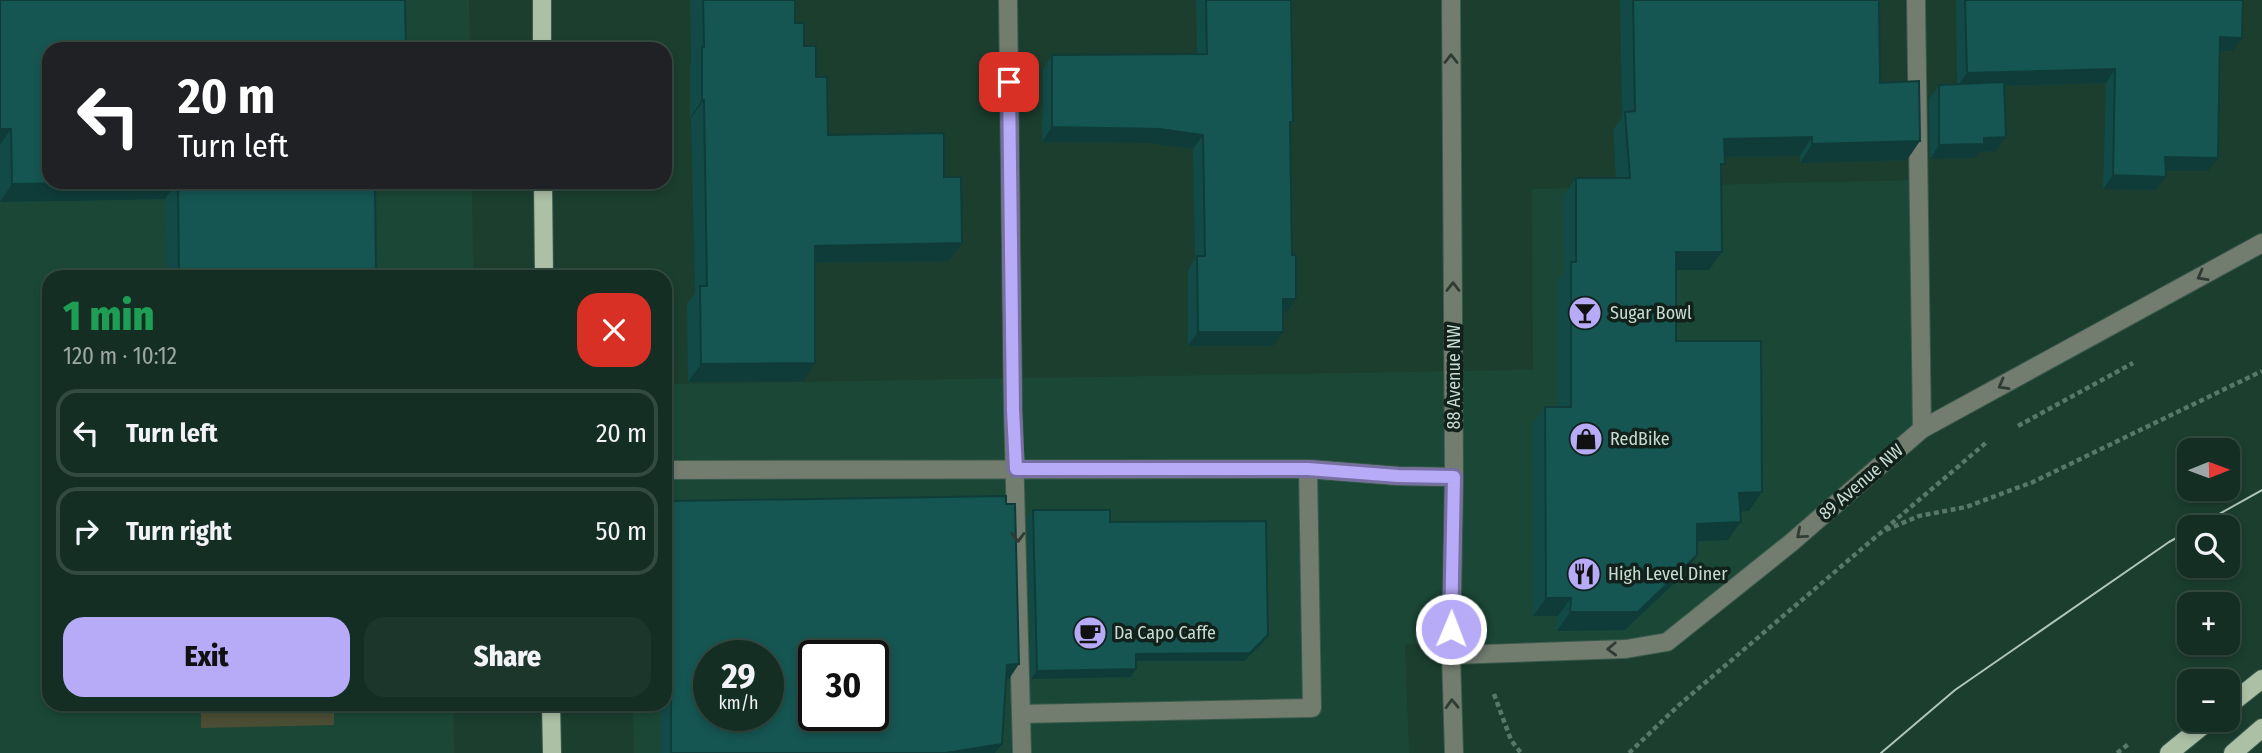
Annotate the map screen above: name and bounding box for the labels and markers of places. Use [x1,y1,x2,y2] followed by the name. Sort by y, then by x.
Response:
[979,52,1039,112] pin
[1566,294,1604,332] bar icon: Sugar Bowl
[1610,302,1692,324] place label: Sugar Bowl
[1567,420,1605,458] shop icon: RedBike
[1610,428,1670,450] place label: RedBike
[1565,555,1603,593] restaurant icon: High Level Diner
[1608,563,1728,585] place label: High Level Diner
[1071,614,1109,652] cafe icon: Da Capo Caffe
[1114,622,1216,644] place label: Da Capo Caffe

